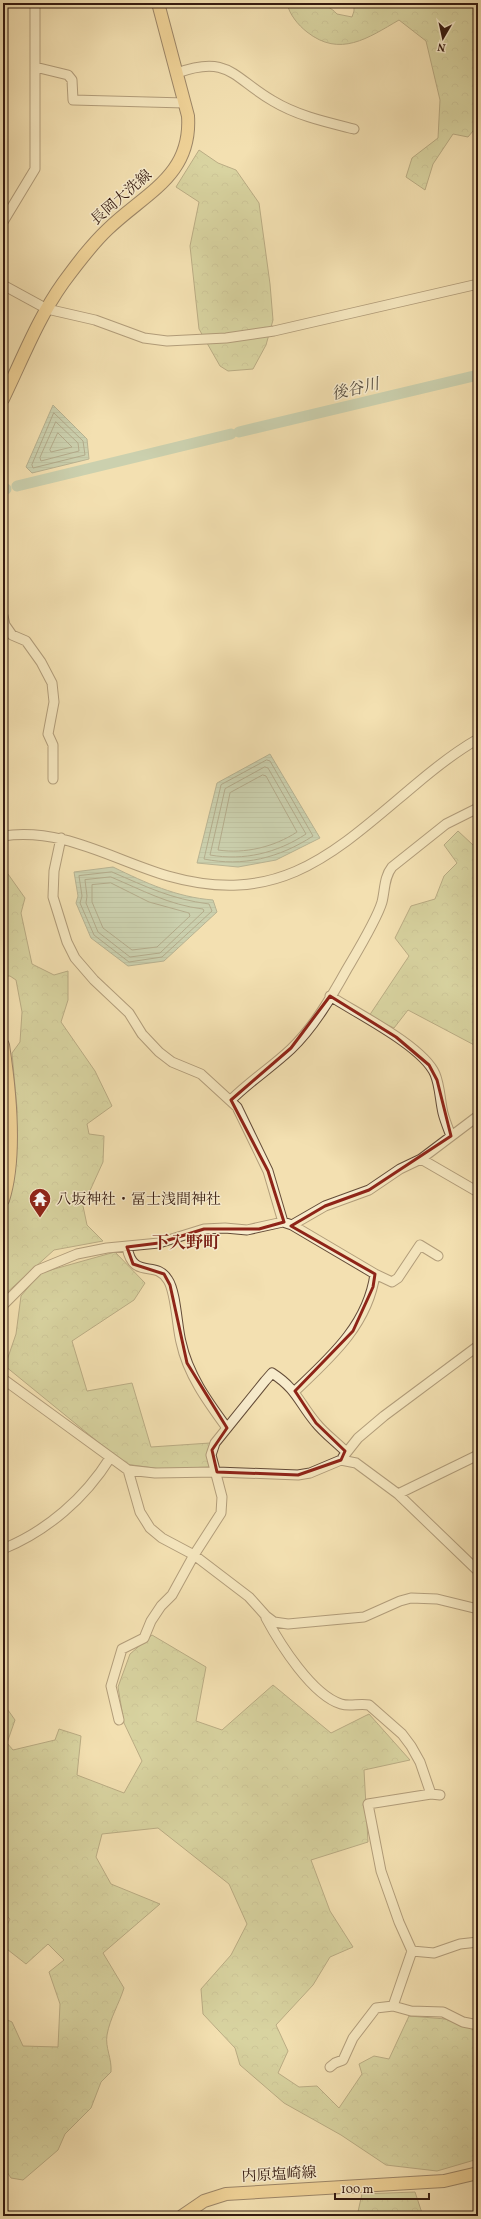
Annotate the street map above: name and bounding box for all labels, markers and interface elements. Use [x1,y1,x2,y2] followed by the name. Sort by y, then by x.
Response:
[423,18,463,58] north arrow
[437,38,447,54] text: N
[87,166,157,231] street label: 長岡大洗線
[330,373,383,406] water label: 後谷川
[27,1186,53,1219] temple icon: 八坂神社・冨士浅間神社
[56,1190,221,1211] place label: 八坂神社・冨士浅間神社
[152,1232,220,1255] district label: 下入野町
[241,2163,317,2188] street label: 内原塩崎線
[335,2175,429,2201] scale bar
[341,2182,374,2198] text: 100 m

